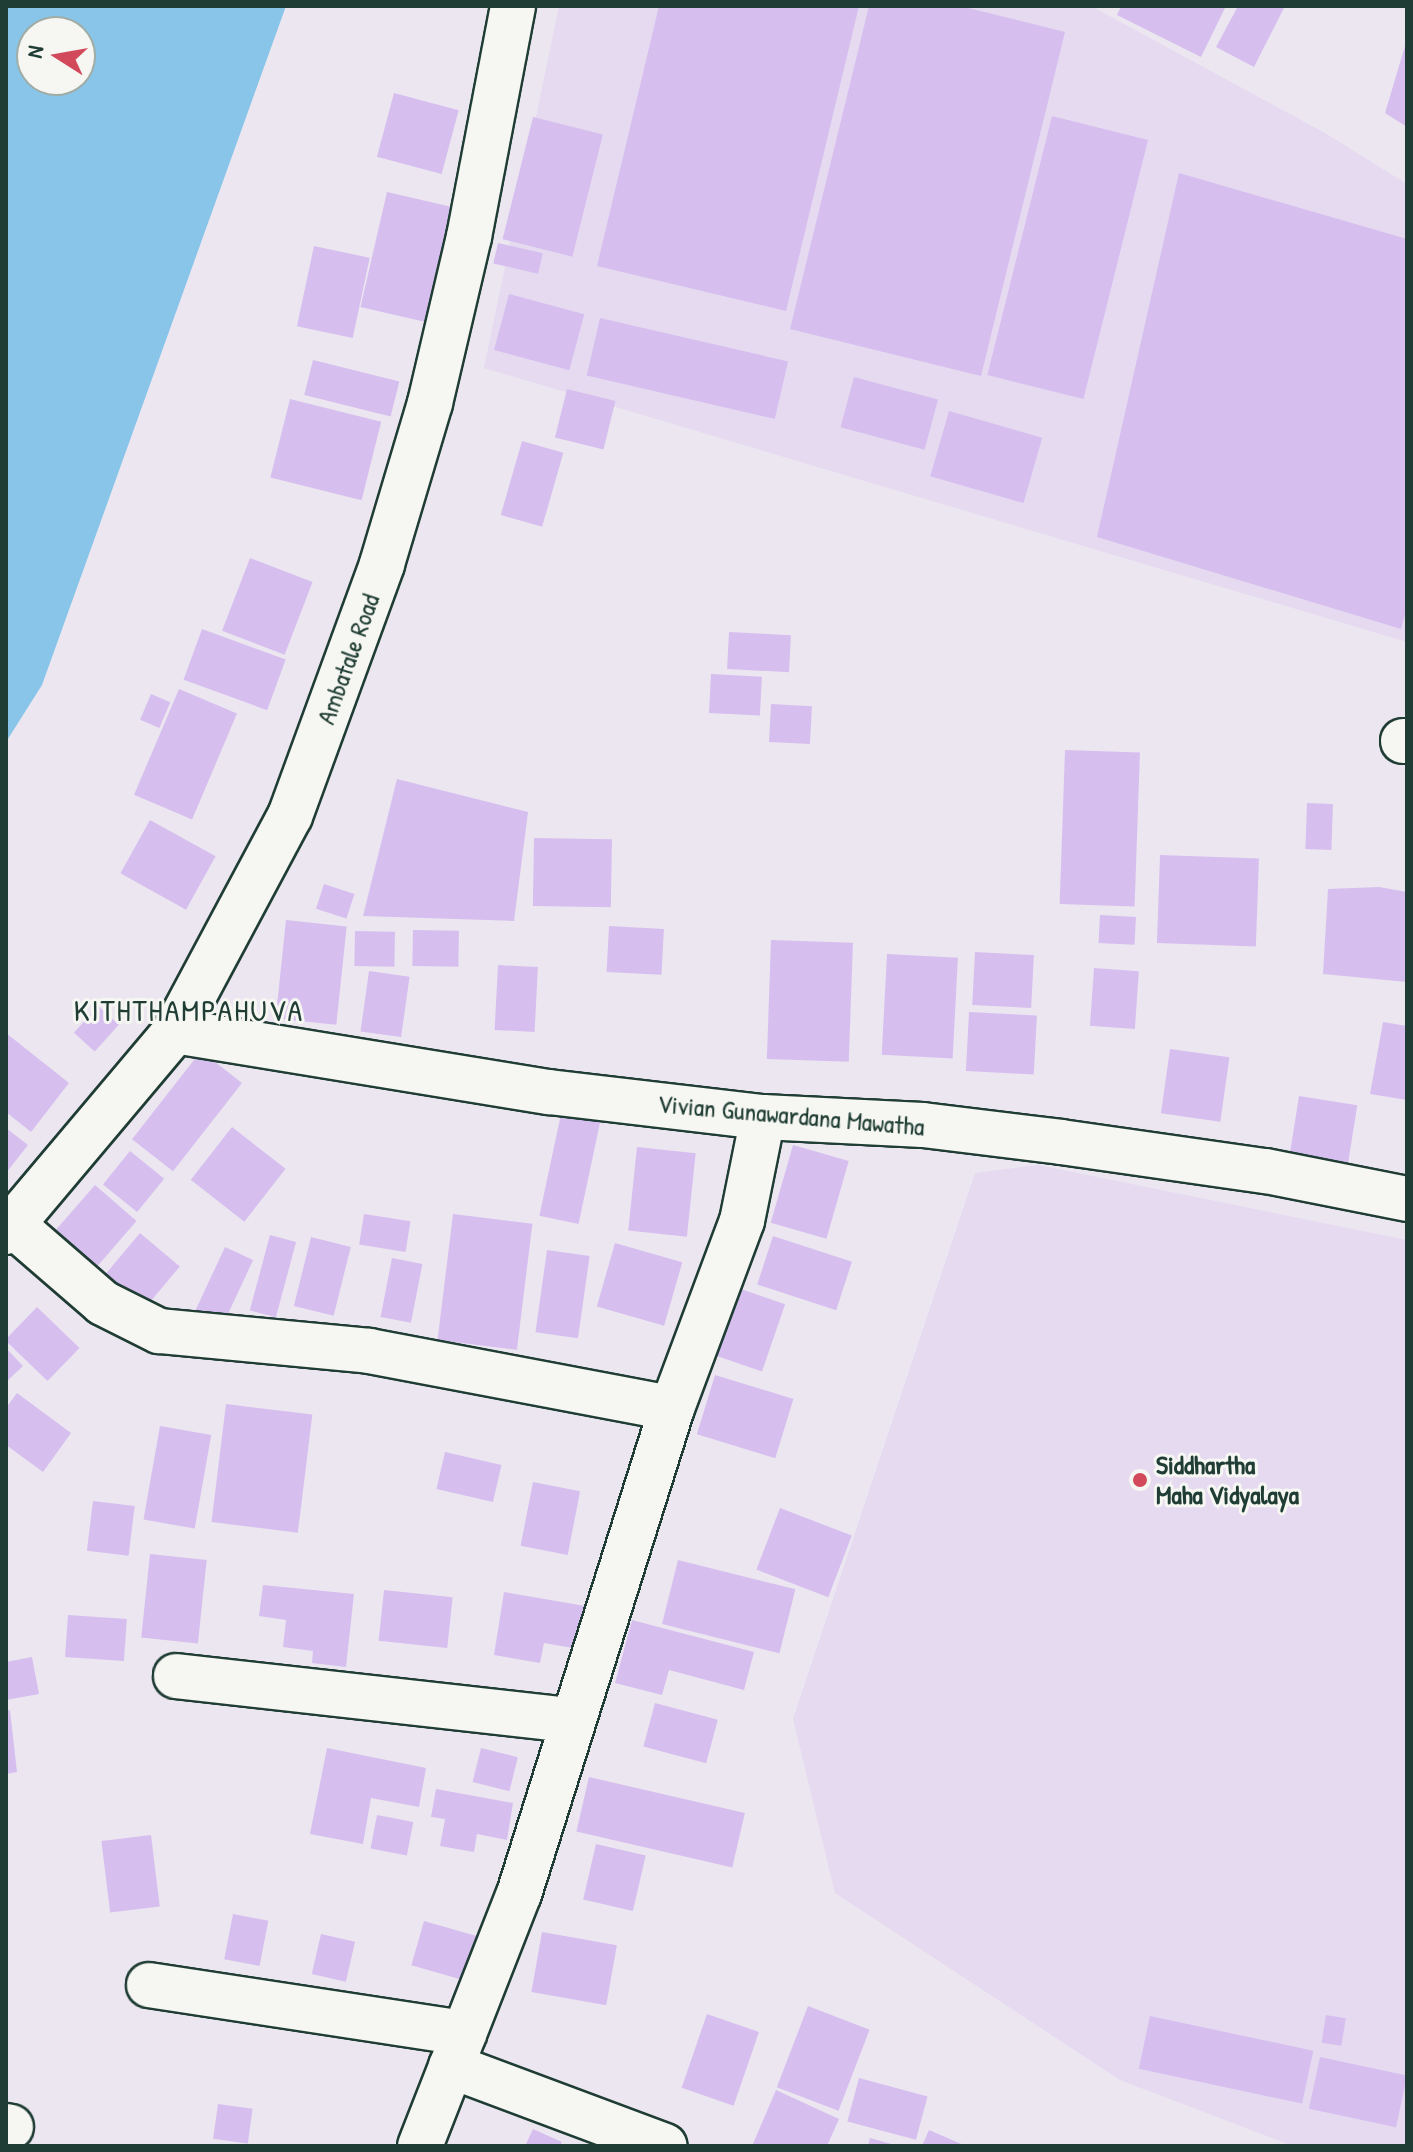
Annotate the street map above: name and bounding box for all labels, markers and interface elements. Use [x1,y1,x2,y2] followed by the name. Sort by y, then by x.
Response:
[16,16,96,96] north arrow
[19,43,50,60] text: N
[310,590,386,728] street label: Ambatale Road
[74,992,304,1028] district label: KITHTHAMPAHUVA
[656,1088,926,1142] street label: Vivian Gunawardana Mawatha
[1156,1449,1299,1510] place label: Siddhartha Maha Vidyalaya
[1131,1471,1149,1489] marker: Siddhartha Maha Vidyalaya

